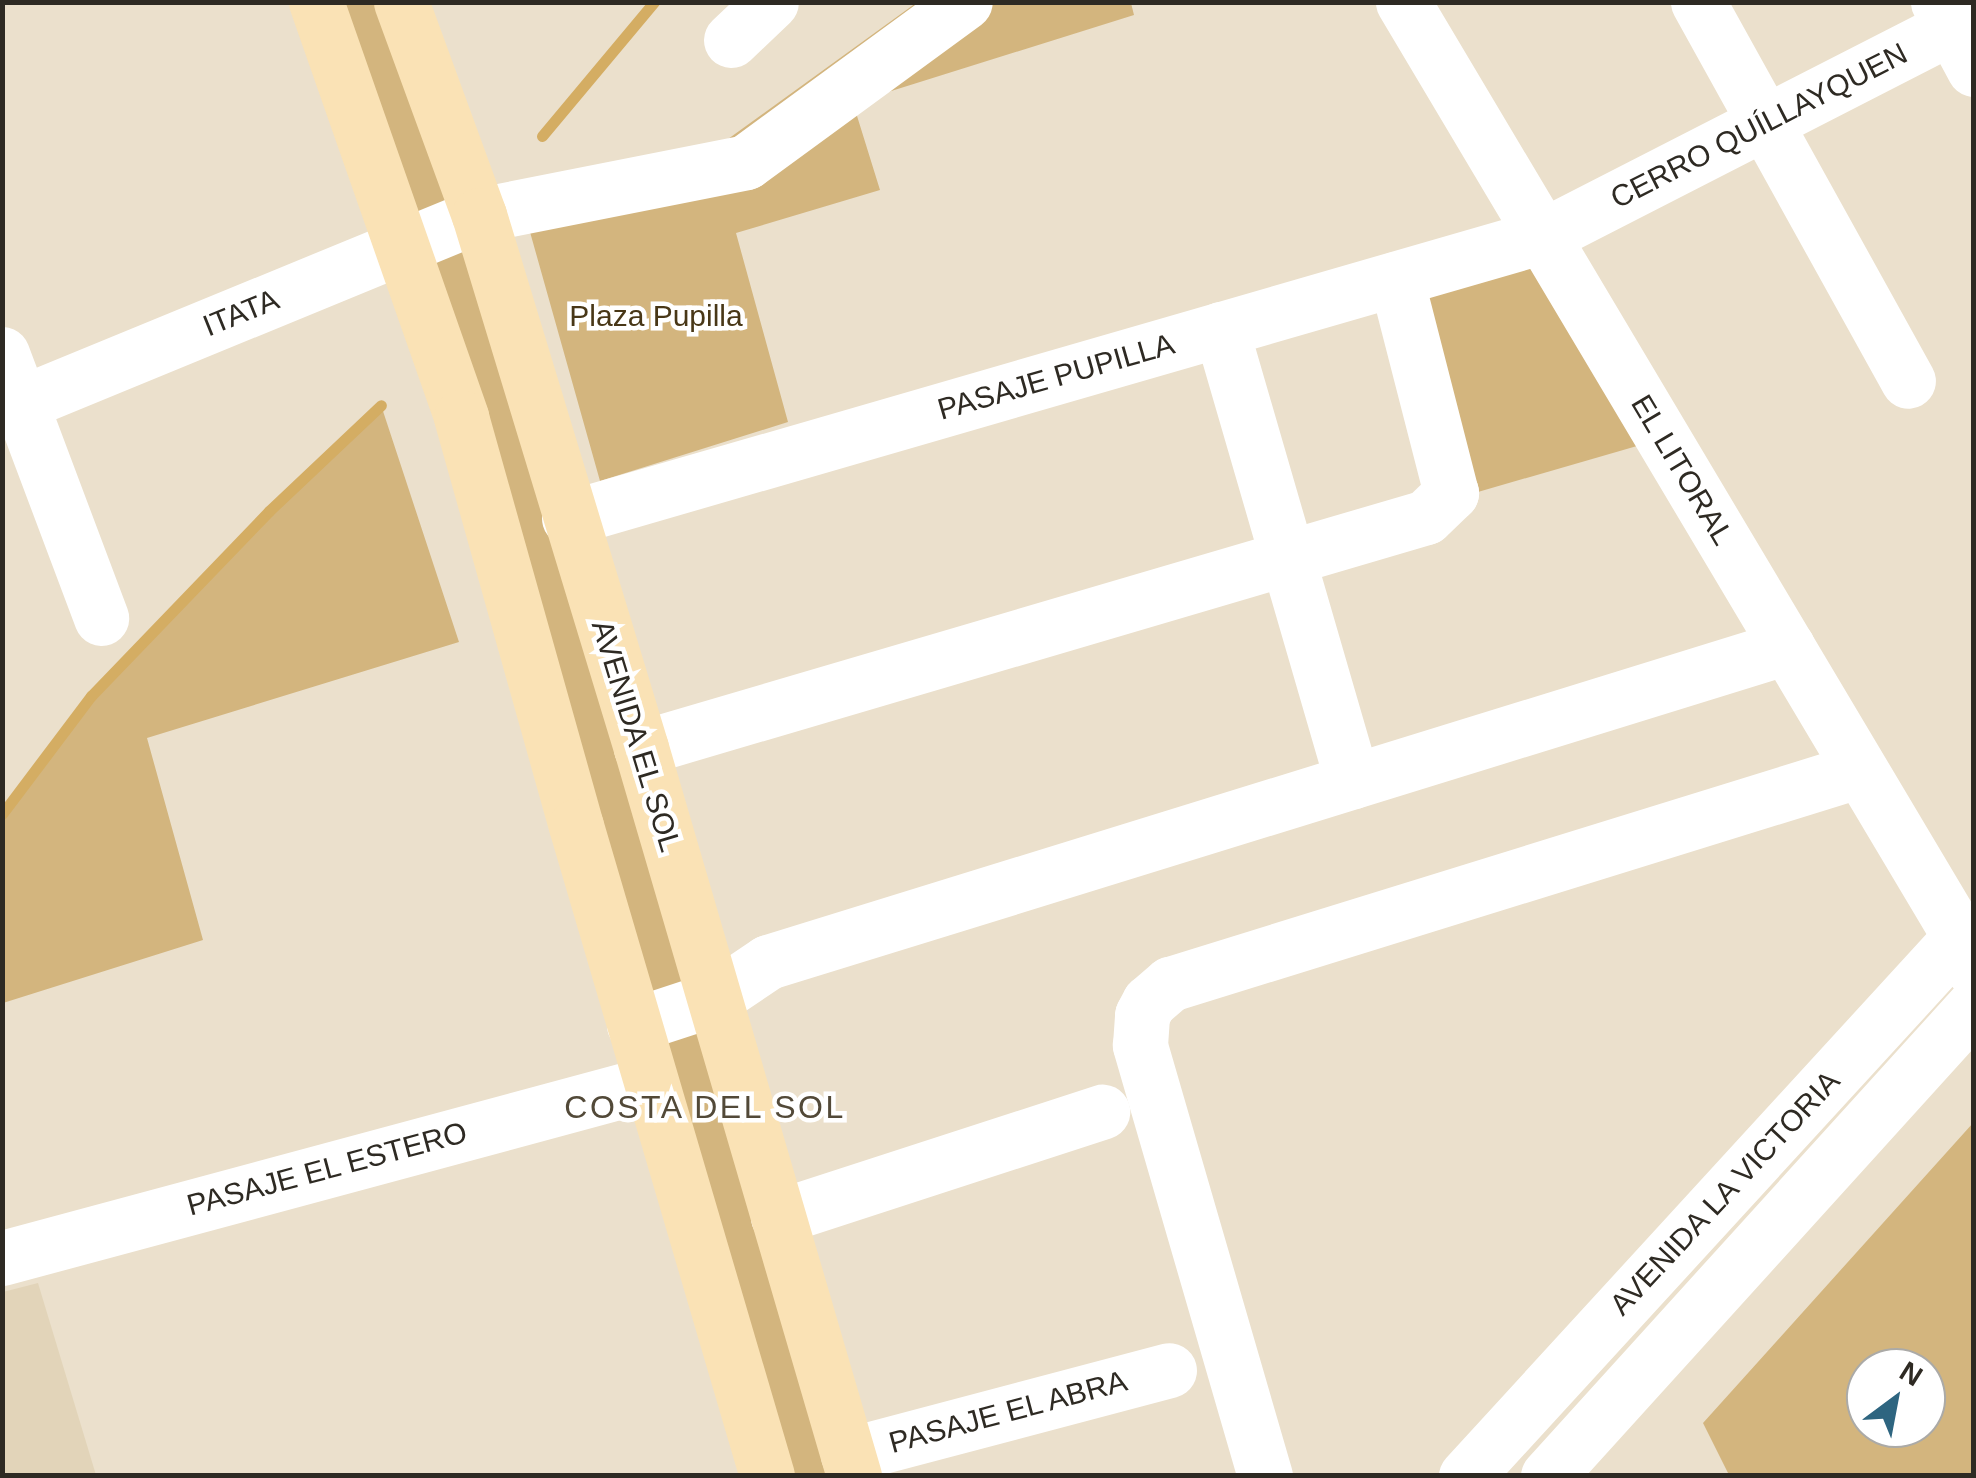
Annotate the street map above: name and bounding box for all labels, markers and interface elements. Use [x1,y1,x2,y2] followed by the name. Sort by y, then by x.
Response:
[1605,36,1913,216] street label: CERRO QUÍLLAYQUEN
[198,282,284,344] street label: ITATA
[569,298,743,334] park label: Plaza Pupilla
[933,326,1179,428] street label: PASAJE PUPILLA
[1623,388,1741,552] street label: EL LITORAL
[583,615,689,857] street label: AVENIDA EL SOL
[1601,1062,1849,1324] street label: AVENIDA LA VICTORIA
[563,1088,847,1126] district label: COSTA DEL SOL
[183,1114,471,1224] street label: PASAJE EL ESTERO
[1846,1348,1946,1448] north arrow
[1894,1355,1928,1392] text: N
[884,1363,1132,1461] street label: PASAJE EL ABRA

